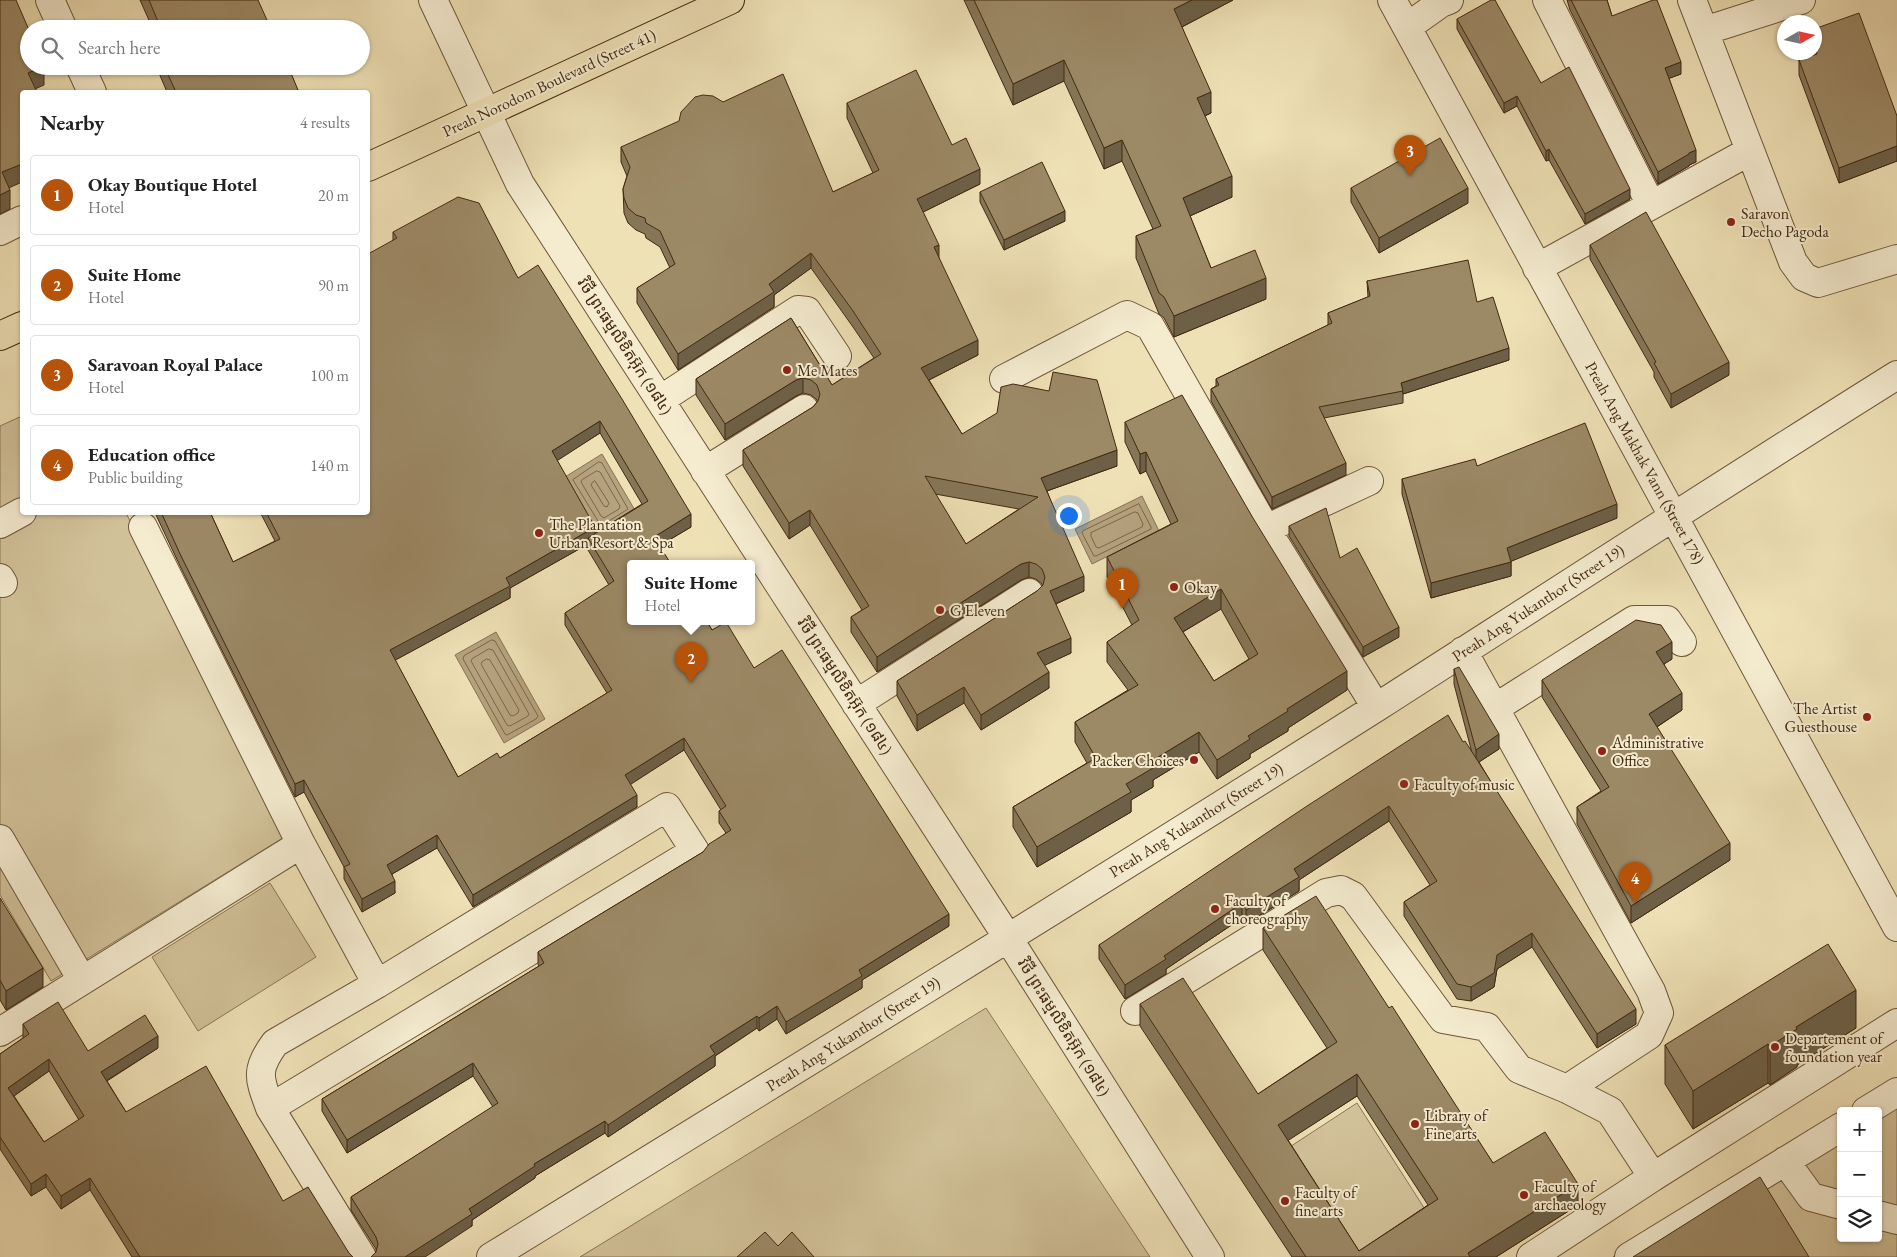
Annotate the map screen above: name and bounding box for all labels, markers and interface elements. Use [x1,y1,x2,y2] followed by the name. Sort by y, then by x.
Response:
[1777,15,1822,60] north arrow
[20,20,370,75] search box
[439,24,659,142] street label: Preah Norodom Boulevard (Street 41)
[38,34,66,62] icon: search
[78,35,160,60] text: Search here
[40,109,104,136] text: Nearby
[300,112,350,133] text: 4 results
[1394,135,1426,176] pin: 3
[88,172,257,197] text: Okay Boutique Hotel
[53,185,61,206] text: 1
[318,185,349,206] text: 20 m
[88,197,124,218] text: Hotel
[1741,203,1829,242] place label: Saravon Decho Pagoda
[1725,216,1737,228] marker: Saravon Decho Pagoda
[88,262,181,287] text: Suite Home
[572,273,678,419] street label: វិថី ព្រះធម្មលិខិតអ៊ុក (១៨៤)
[53,275,61,296] text: 2
[318,275,349,296] text: 90 m
[88,287,124,308] text: Hotel
[88,352,263,377] text: Saravoan Royal Palace
[1580,358,1710,568] street label: Preah Ang Makhak Vann (Street 178)
[797,360,857,381] place label: Me Mates
[781,364,793,376] marker: Me Mates
[53,365,61,386] text: 3
[310,365,349,386] text: 100 m
[88,377,124,398] text: Hotel
[88,442,215,467] text: Education office
[53,455,61,476] text: 4
[310,455,349,476] text: 140 m
[88,467,183,488] text: Public building
[1056,503,1082,529] your location
[549,514,674,553] place label: The Plantation Urban Resort & Spa
[533,527,545,539] marker: The Plantation Urban Resort & Spa
[1448,539,1628,667] street label: Preah Ang Yukanthor (Street 19)
[627,560,755,625] popup
[1106,568,1138,609] pin: 1
[644,570,738,595] text: Suite Home
[1184,577,1218,598] place label: Okay
[1168,581,1180,593] marker: Okay
[644,595,680,616] text: Hotel
[950,600,1006,621] place label: G Eleven
[934,604,946,616] marker: G Eleven
[792,613,898,759] street label: វិថី ព្រះធម្មលិខិតអ៊ុក (១៨៤)
[675,642,707,683] pin: 2
[1784,698,1857,737] place label: The Artist Guesthouse
[1861,711,1873,723] marker: The Artist Guesthouse
[1611,732,1704,771] place label: Administrative Office
[1596,745,1608,757] marker: Administrative Office
[1092,750,1184,771] place label: Packer Choices
[1188,754,1200,766] marker: Packer Choices
[1105,758,1287,882] street label: Preah Ang Yukanthor (Street 19)
[1414,774,1515,795] place label: Faculty of music
[1398,778,1410,790] marker: Faculty of music
[1619,862,1651,903] pin: 4
[1225,890,1309,929] place label: Faculty of choreography
[1209,903,1221,915] marker: Faculty of choreography
[1012,953,1115,1100] street label: វិថី ព្រះធម្មលិខិតអ៊ុក (១៨៤)
[762,972,944,1096] street label: Preah Ang Yukanthor (Street 19)
[1785,1028,1885,1067] place label: Departement of foundation year
[1769,1041,1781,1053] marker: Departement of foundation year
[1425,1105,1489,1144] place label: Library of Fine arts
[1837,1107,1882,1242] map controls
[1837,1107,1882,1152] button: +
[1409,1118,1421,1130] marker: Library of Fine arts
[1837,1152,1882,1197] button: −
[1534,1176,1607,1215] place label: Faculty of archaeology
[1295,1182,1358,1221] place label: Faculty of fine arts
[1518,1189,1530,1201] marker: Faculty of archaeology
[1279,1195,1291,1207] marker: Faculty of fine arts
[1837,1197,1882,1242] button: layers

